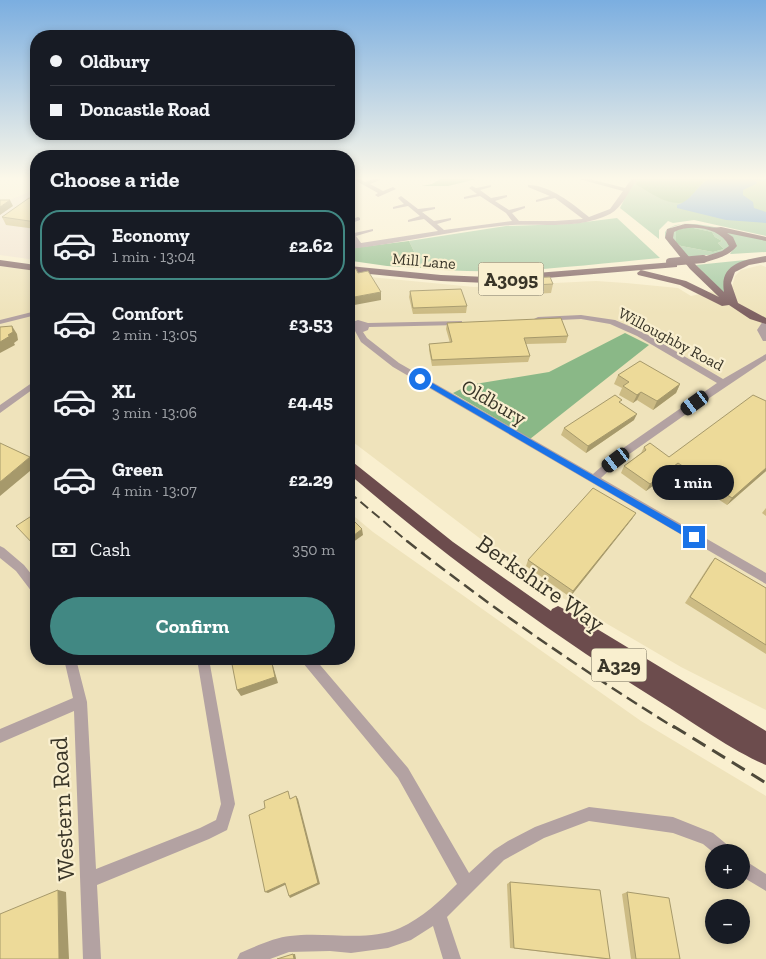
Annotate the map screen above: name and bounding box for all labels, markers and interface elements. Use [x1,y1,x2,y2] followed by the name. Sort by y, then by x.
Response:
[80,50,150,73] text: Oldbury
[80,98,210,121] text: Doncastle Road
[50,166,180,193] text: Choose a ride
[52,223,97,268] icon: car
[112,224,190,247] text: Economy
[289,234,333,257] text: £2.62
[112,247,195,266] text: 1 min · 13:04
[391,249,457,273] street label: Mill Lane
[478,262,544,296] road number: A3095
[52,301,97,346] icon: car
[112,302,183,325] text: Comfort
[615,303,727,375] street label: Willoughby Road
[289,312,333,335] text: £3.53
[112,325,197,344] text: 2 min · 13:05
[409,368,431,390] route start
[457,374,531,431] street label: Oldbury
[52,379,97,424] icon: car
[112,380,135,403] text: XL
[678,388,711,418] car
[288,390,333,413] text: £4.45
[112,403,197,422] text: 3 min · 13:06
[599,445,632,475] car
[52,457,97,502] icon: car
[112,458,163,481] text: Green
[653,464,735,500] callout: 1 min
[289,468,333,491] text: £2.29
[674,473,712,492] text: 1 min
[112,481,197,500] text: 4 min · 13:07
[683,526,705,548] route end
[471,528,611,638] street label: Berkshire Way
[50,536,78,564] icon: cash
[90,538,130,561] text: Cash
[292,540,335,559] text: 350 m
[50,597,335,655] button: Confirm
[592,648,646,682] road number: A329
[44,736,80,882] street label: Western Road
[705,844,750,944] map controls
[705,844,750,889] button: +
[705,899,750,944] button: −

